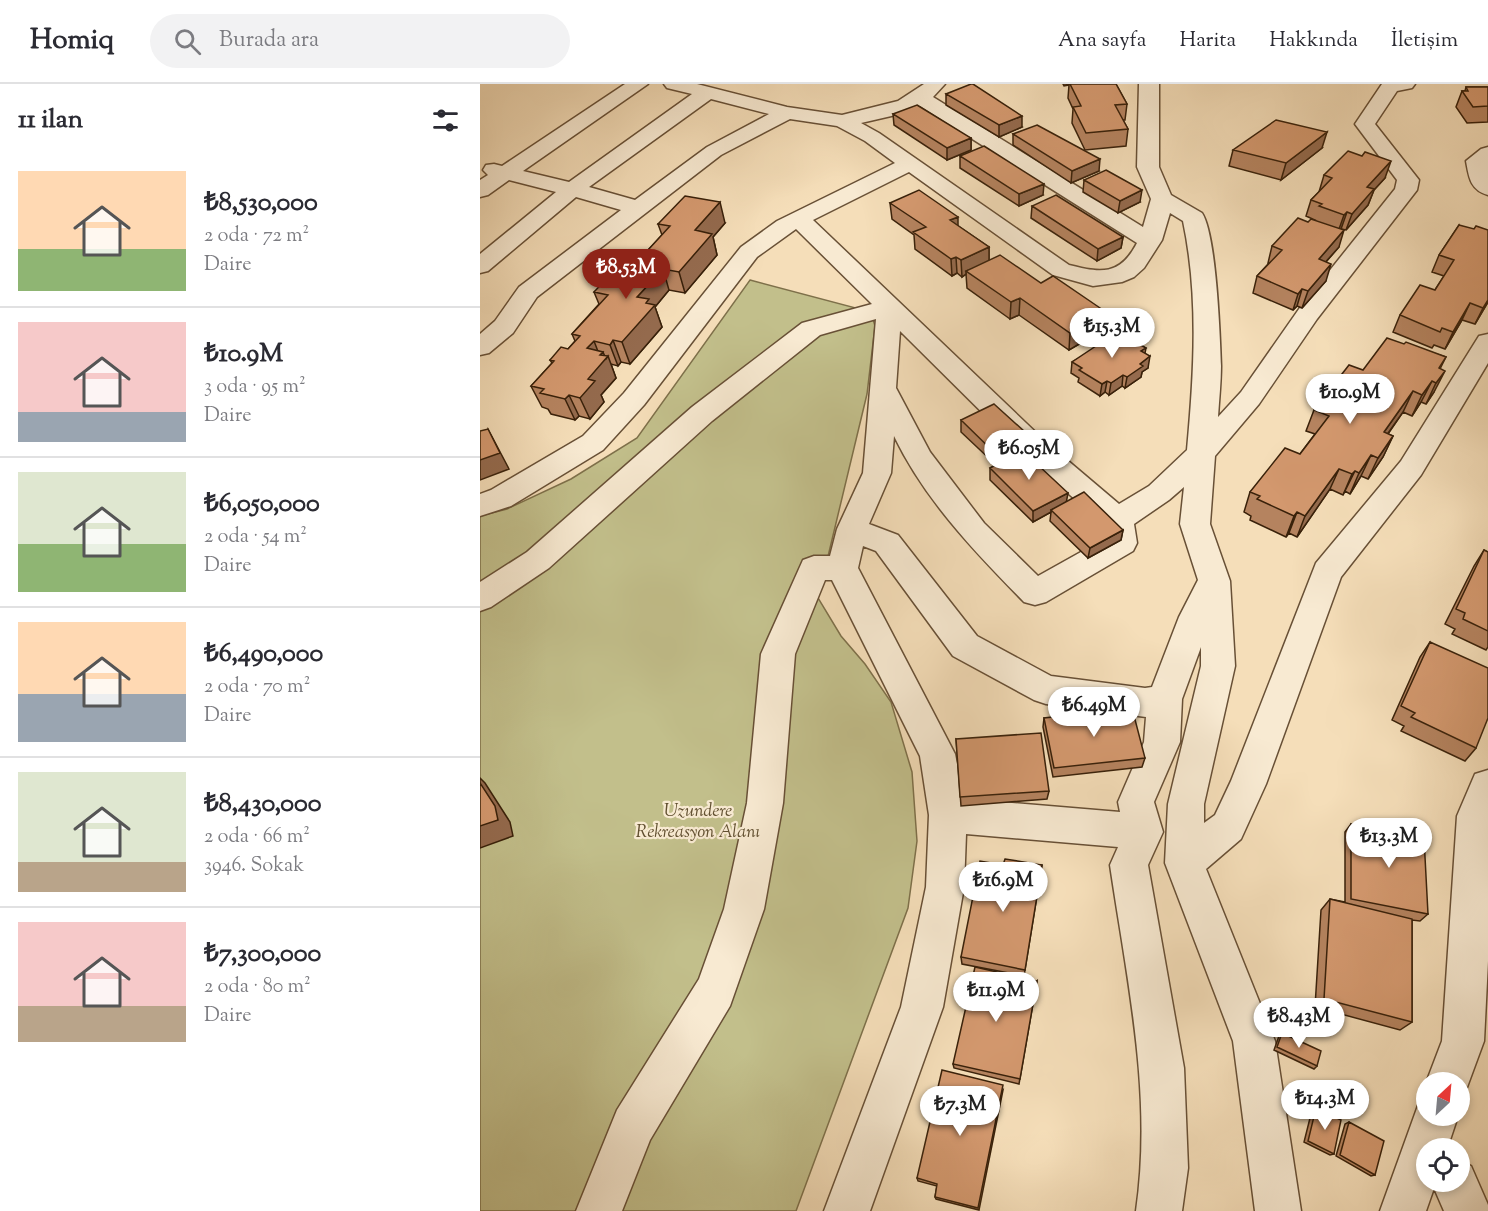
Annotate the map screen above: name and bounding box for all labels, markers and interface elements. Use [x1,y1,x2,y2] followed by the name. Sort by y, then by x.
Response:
[150,14,570,68] search box
[30,21,114,61] text: Homiq
[171,25,204,58] icon: search
[219,25,319,57] text: Burada ara
[1058,26,1147,56] text: Ana sayfa
[1180,26,1236,56] text: Harita
[1269,26,1358,56] text: Hakkında
[1391,26,1458,56] text: İletişim
[18,102,83,139] text: 11 ilan
[429,104,462,137] icon: filters
[204,185,318,222] text: ₺8,530,000
[66,195,138,267] icon: home
[204,222,309,251] text: 2 oda · 72 m²
[577,249,675,300] pin: ₺8.53M
[204,251,251,280] text: Daire
[596,254,656,283] text: ₺8.53M
[1063,308,1161,359] pin: ₺15.3M
[1084,313,1140,342] text: ₺15.3M
[204,336,283,373] text: ₺10.9M
[66,346,138,418] icon: home
[204,373,306,402] text: 3 oda · 95 m²
[1301,374,1399,425] pin: ₺10.9M
[1320,379,1380,408] text: ₺10.9M
[204,402,251,431] text: Daire
[980,430,1078,481] pin: ₺6.05M
[998,435,1060,464] text: ₺6.05M
[204,486,320,523] text: ₺6,050,000
[66,496,138,568] icon: home
[204,523,307,552] text: 2 oda · 54 m²
[204,552,251,581] text: Daire
[204,636,323,673] text: ₺6,490,000
[66,646,138,718] icon: home
[204,673,310,702] text: 2 oda · 70 m²
[1045,687,1143,738] pin: ₺6.49M
[1062,692,1126,721] text: ₺6.49M
[204,702,251,731] text: Daire
[204,786,322,823] text: ₺8,430,000
[66,796,138,868] icon: home
[636,799,760,846] park label: Uzundere Rekreasyon Alanı
[1340,818,1438,869] pin: ₺13.3M
[204,823,310,852] text: 2 oda · 66 m²
[1360,823,1418,852] text: ₺13.3M
[204,852,304,881] text: 3946. Sokak
[954,862,1052,913] pin: ₺16.9M
[973,867,1033,896] text: ₺16.9M
[204,936,321,973] text: ₺7,300,000
[66,946,138,1018] icon: home
[947,972,1045,1023] pin: ₺11.9M
[204,973,311,1002] text: 2 oda · 80 m²
[967,977,1025,1006] text: ₺11.9M
[1250,998,1348,1049] pin: ₺8.43M
[204,1002,251,1031] text: Daire
[1268,1003,1330,1032] text: ₺8.43M
[1416,1072,1470,1126] north arrow
[1416,1072,1470,1192] map controls
[1276,1080,1374,1131] pin: ₺14.3M
[1295,1085,1355,1114] text: ₺14.3M
[918,1086,1002,1137] pin: ₺7.3M
[934,1091,986,1120] text: ₺7.3M
[1416,1138,1470,1192] button: locate

